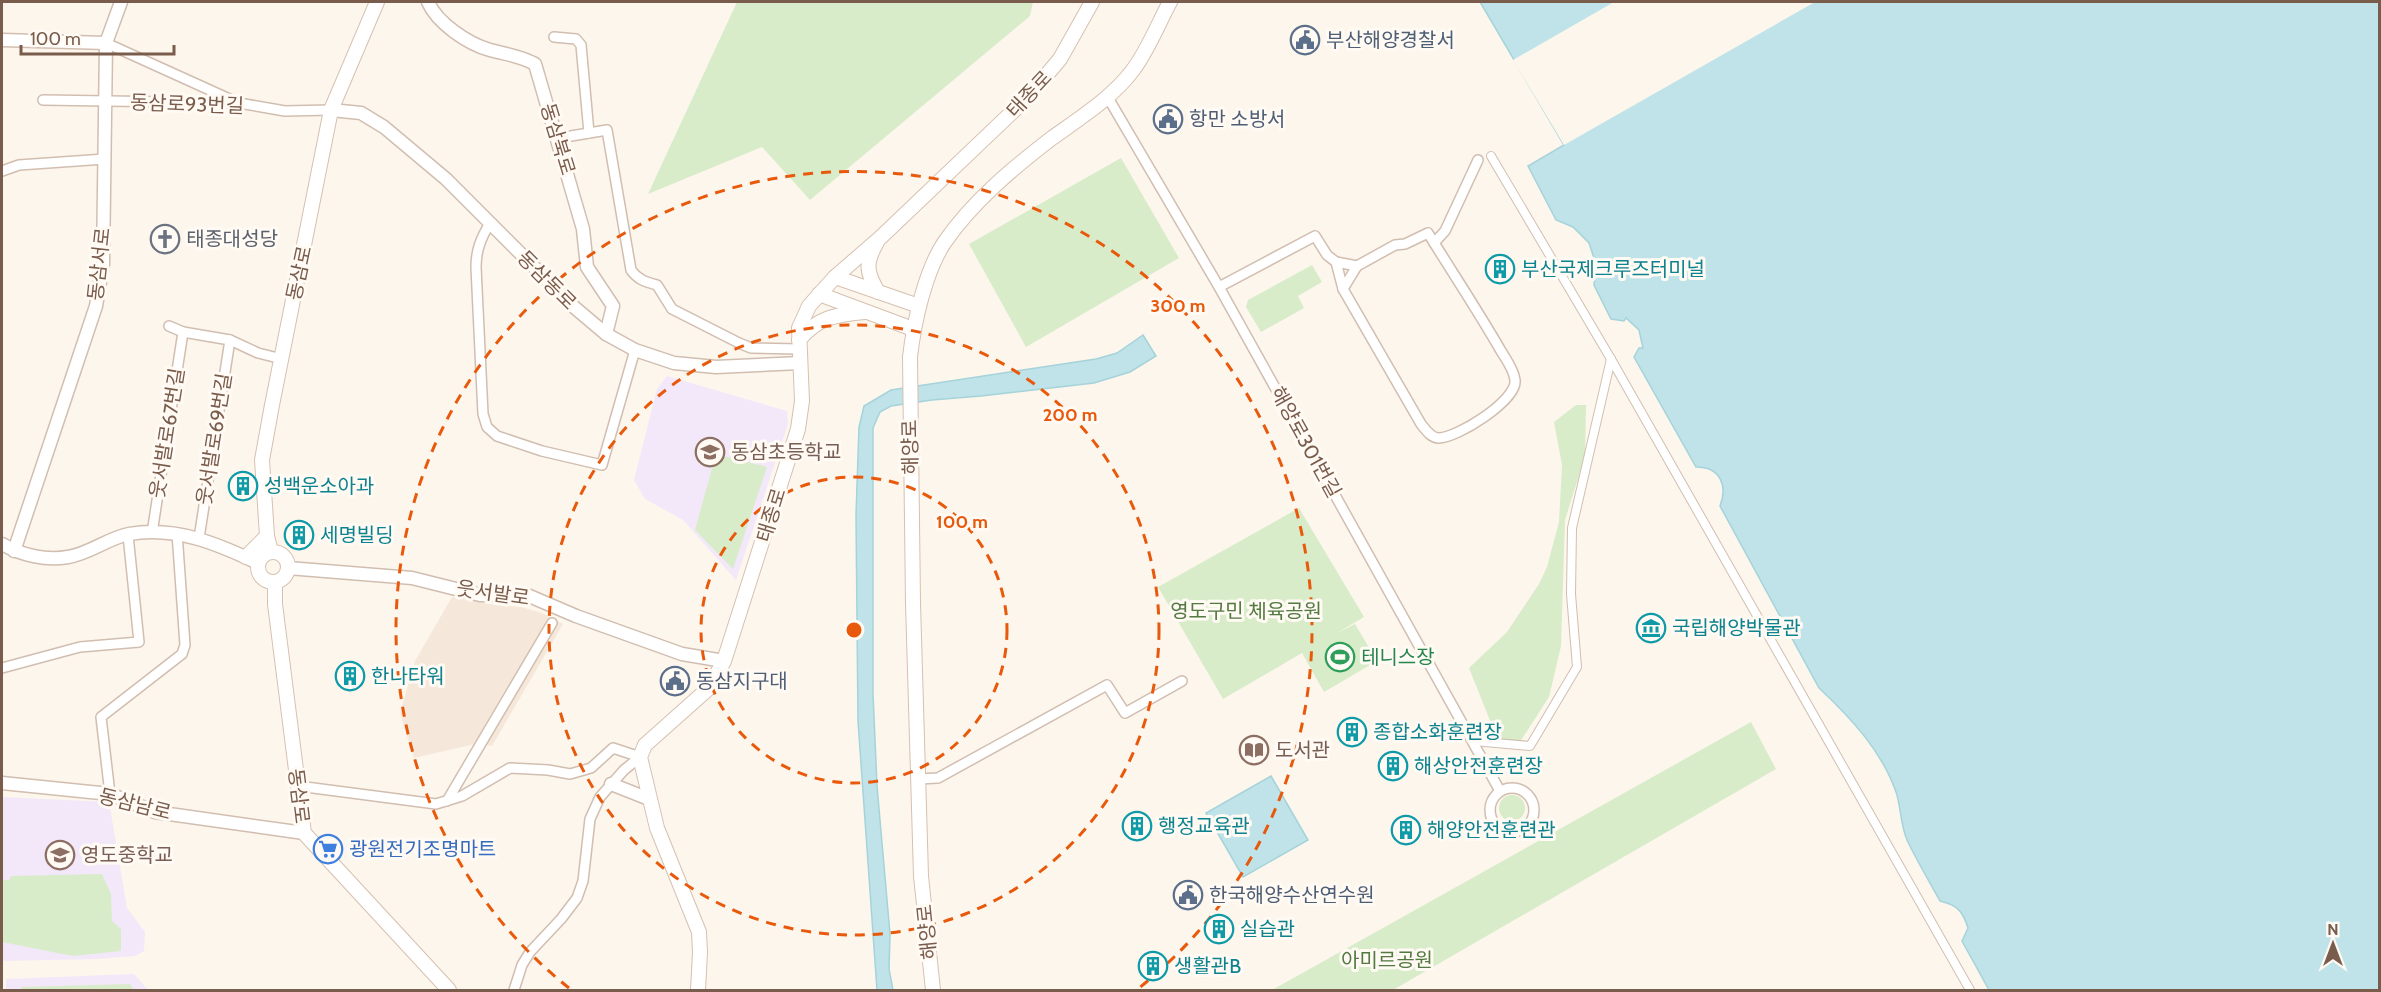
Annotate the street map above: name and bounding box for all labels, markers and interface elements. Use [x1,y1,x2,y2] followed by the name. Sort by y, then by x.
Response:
[21,18,174,56] scale bar
[1289,24,1321,56] public building icon: 부산해양경찰서
[30,28,81,50] text: 100 m
[1326,28,1455,52] place label: 부산해양경찰서
[1001,66,1057,122] street label: 태종로
[130,90,244,118] street label: 동삼로93번길
[536,100,580,178] street label: 동삼북로
[1152,103,1184,135] public building icon: 항만 소방서
[1189,107,1286,131] place label: 항만 소방서
[149,223,181,255] church icon: 태종대성당
[83,226,115,302] street label: 동삼서로
[186,227,278,251] place label: 태종대성당
[282,244,316,302] street label: 동삼로
[512,245,582,315] street label: 동삼동로
[1484,253,1516,285] building icon: 부산국제크루즈터미널
[1521,257,1705,281] place label: 부산국제크루즈터미널
[1151,295,1205,317] text: 300 m
[145,366,189,500] street label: 웃서발로67번길
[192,371,236,507] street label: 웃서발로69번길
[1266,382,1346,502] street label: 해양로301번길
[1043,404,1097,426] text: 200 m
[898,419,922,475] street label: 해양로
[694,436,726,468] school or university icon: 동삼초등학교
[731,440,841,464] place label: 동삼초등학교
[227,470,259,502] building icon: 성백운소아과
[264,474,374,498] place label: 성백운소아과
[751,485,791,545] street label: 태종로
[936,511,988,533] text: 100 m
[283,519,315,551] building icon: 세명빌딩
[320,523,394,547] place label: 세명빌딩
[455,576,531,610] street label: 웃서발로
[1170,599,1322,623] park label: 영도구민 체육공원
[1635,612,1667,644] museum icon: 국립해양박물관
[1672,616,1801,640] place label: 국립해양박물관
[844,620,864,640] centre of rings
[1324,641,1356,673] sports icon: 테니스장
[1361,645,1435,669] place label: 테니스장
[334,660,366,692] building icon: 한나타워
[371,664,445,688] place label: 한나타워
[659,665,691,697] public building icon: 동삼지구대
[696,669,788,693] place label: 동삼지구대
[1336,716,1368,748] building icon: 종합소화훈련장
[1373,720,1502,744] place label: 종합소화훈련장
[1238,734,1270,766] library icon: 도서관
[1275,738,1330,762] place label: 도서관
[1377,750,1409,782] building icon: 해상안전훈련장
[1414,754,1543,778] place label: 해상안전훈련장
[284,767,314,825] street label: 동삼로
[96,783,174,825] street label: 동삼남로
[1121,810,1153,842] building icon: 행정교육관
[1158,814,1250,838] place label: 행정교육관
[1390,814,1422,846] building icon: 해양안전훈련관
[1427,818,1556,842] place label: 해양안전훈련관
[312,833,344,865] supermarket icon: 광원전기조명마트
[349,837,496,861] place label: 광원전기조명마트
[44,839,76,871] school or university icon: 영도중학교
[81,843,173,867] place label: 영도중학교
[1172,879,1204,911] public building icon: 한국해양수산연수원
[1209,883,1375,907] place label: 한국해양수산연수원
[912,903,942,961] street label: 해양로
[1203,913,1235,945] building icon: 실습관
[2303,914,2363,974] north arrow
[1240,917,1295,941] place label: 실습관
[2327,920,2339,939] text: N
[1341,948,1433,972] park label: 아미르공원
[1137,950,1169,982] building icon: 생활관B
[1174,954,1241,978] place label: 생활관B

